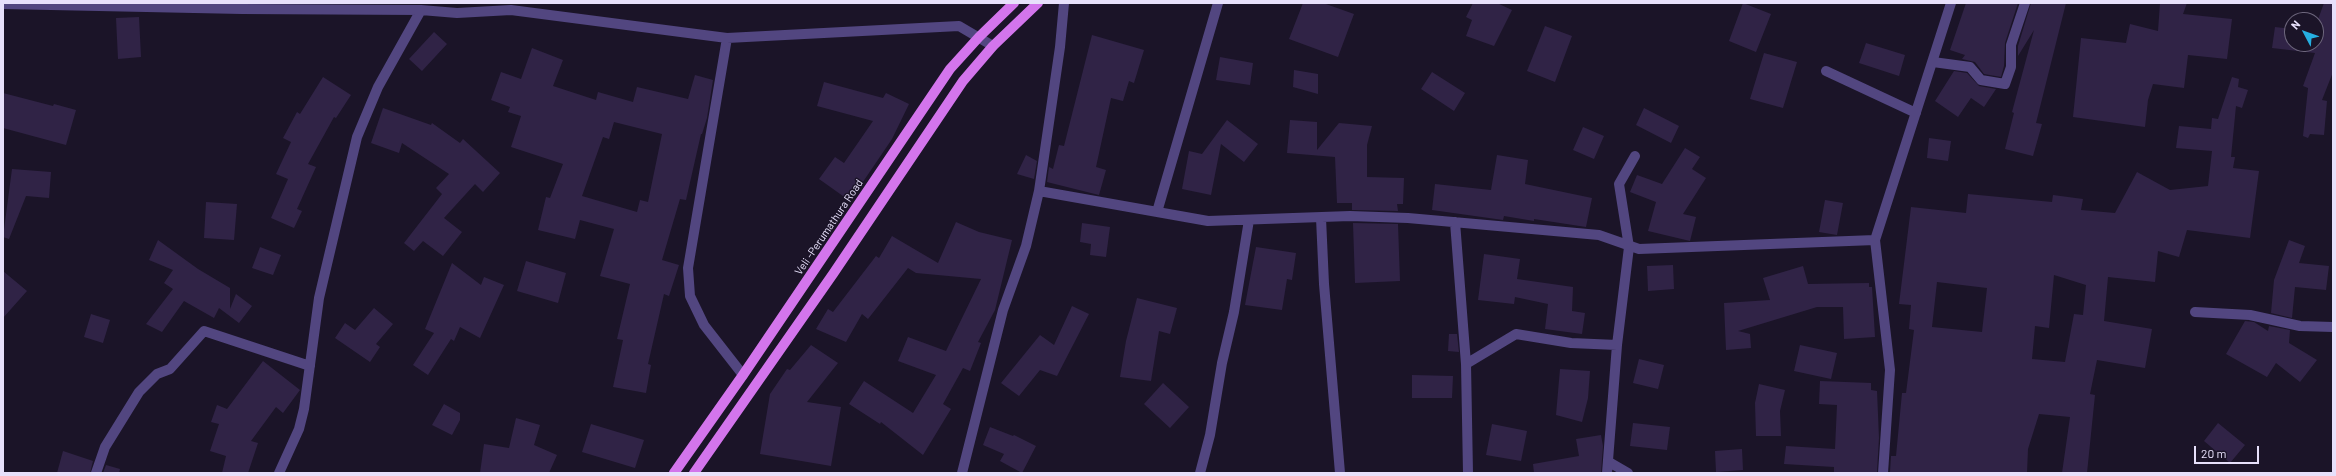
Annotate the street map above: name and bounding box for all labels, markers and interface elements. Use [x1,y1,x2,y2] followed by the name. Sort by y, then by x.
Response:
[2284,12,2324,52] north arrow
[2288,17,2303,31] text: N
[792,177,866,277] street label: Veli -Perumathura Road
[2196,438,2261,464] scale bar
[2201,446,2227,460] text: 20 m

